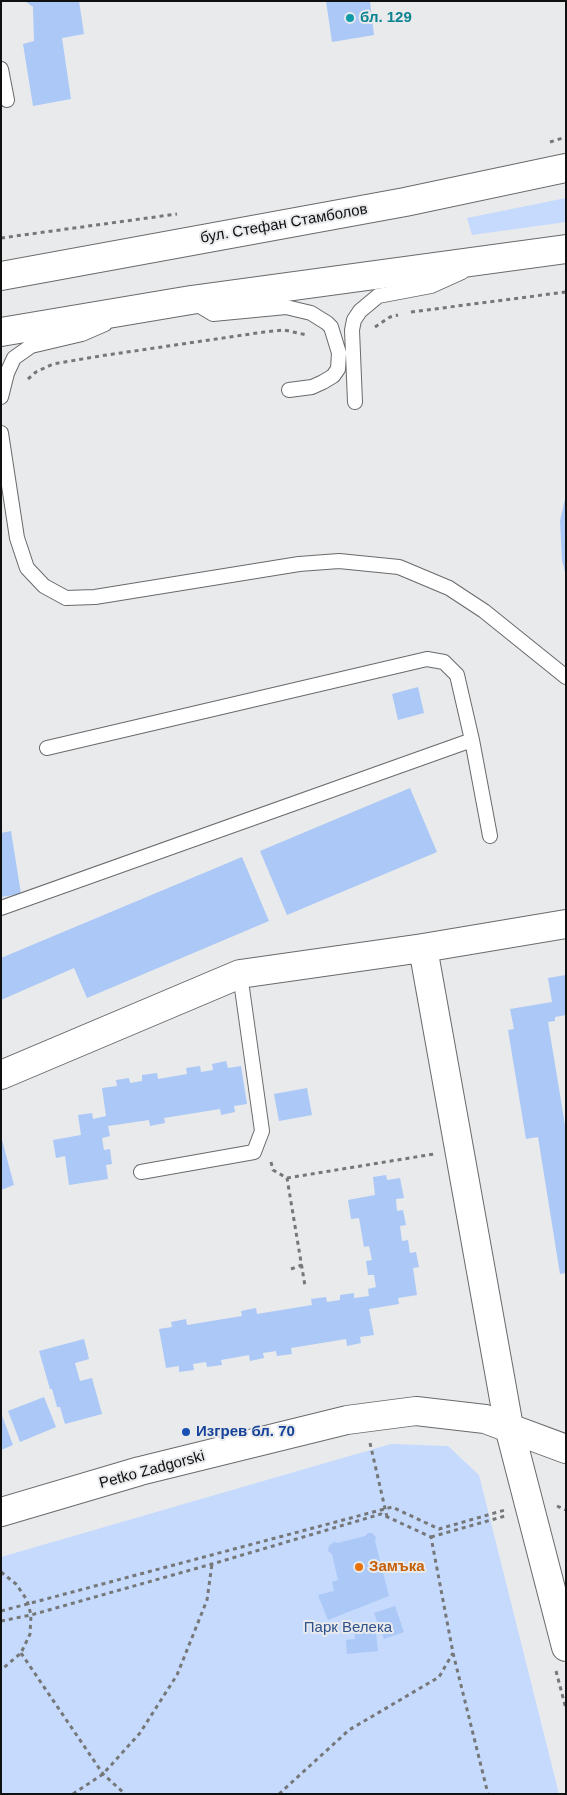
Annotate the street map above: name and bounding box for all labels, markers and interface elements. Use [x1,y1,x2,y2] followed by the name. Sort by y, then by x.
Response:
[360,9,412,27] place label: бл. 129
[344,12,356,24] marker: бл. 129
[199,200,369,248] street label: бул. Стефан Стамболов
[196,1423,295,1441] place label: Изгрев бл. 70
[180,1426,192,1438] marker: Изгрев бл. 70
[97,1447,207,1493] street label: Petko Zadgorski
[369,1558,425,1576] place label: Замъка
[353,1561,365,1573] marker: Замъка
[304,1619,392,1637] park label: Парк Велека

